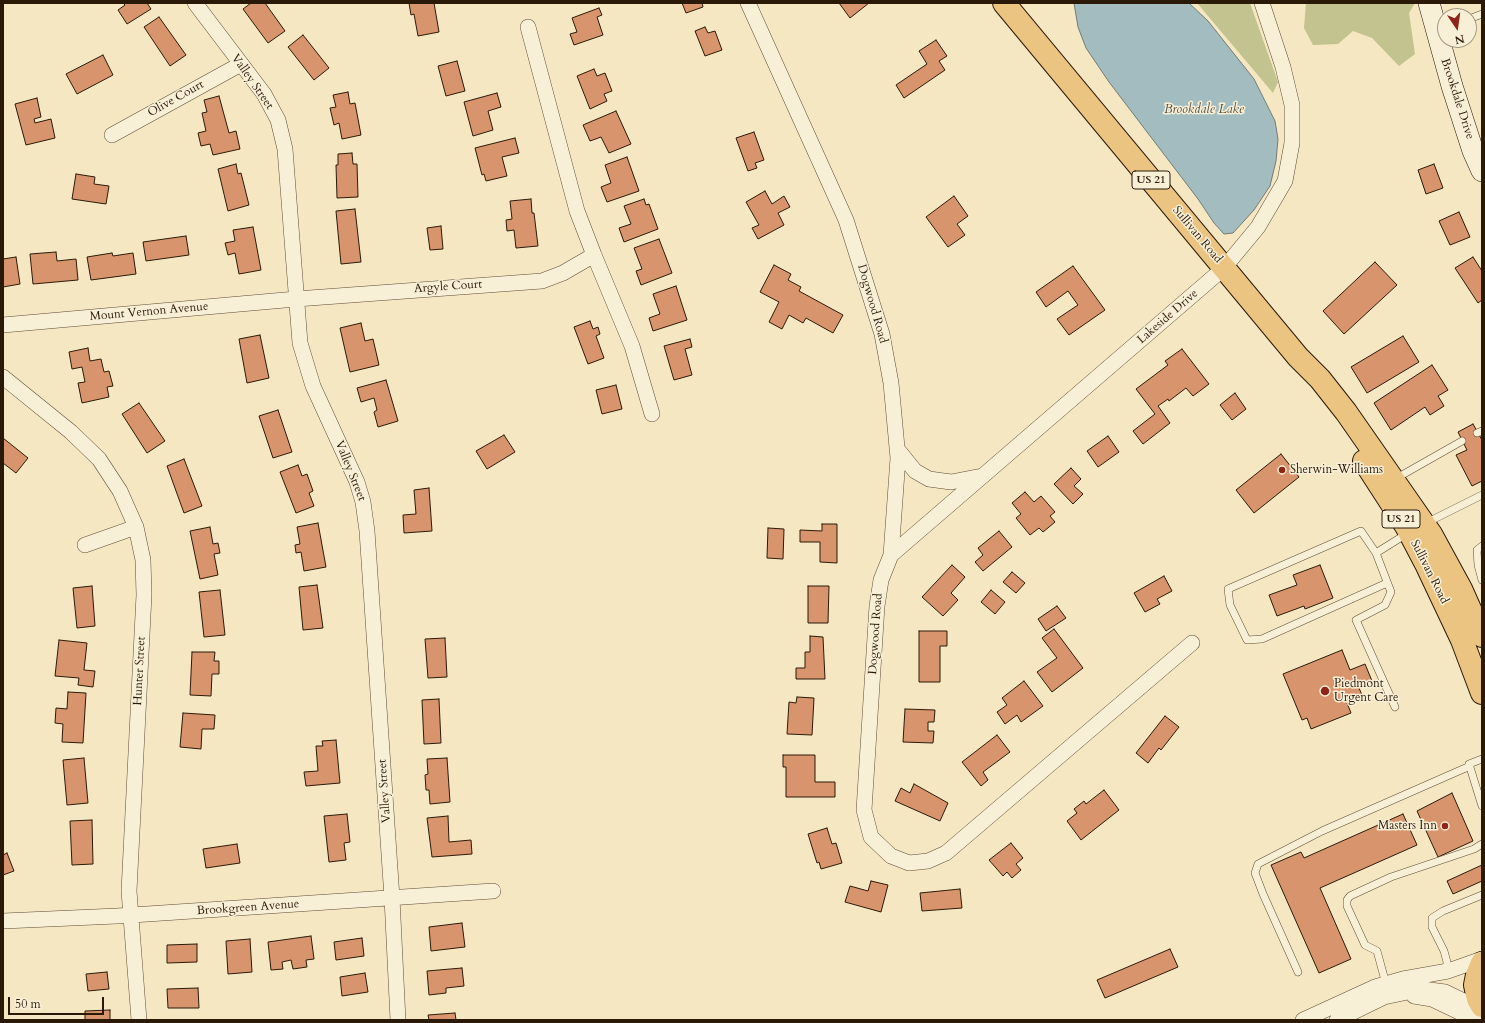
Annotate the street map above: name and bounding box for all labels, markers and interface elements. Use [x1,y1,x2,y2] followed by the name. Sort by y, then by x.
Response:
[1437,8,1477,48] north arrow
[1453,31,1466,48] text: N
[228,52,276,112] street label: Valley Street
[1437,57,1477,141] street label: Brookdale Drive
[145,78,207,120] street label: Olive Court
[1164,102,1244,118] water label: Brookdale Lake
[1132,171,1170,189] road number: US 21
[1169,204,1225,266] street label: Sullivan Road
[854,263,890,345] street label: Dogwood Road
[414,277,482,297] street label: Argyle Court
[1135,287,1201,347] street label: Lakeside Drive
[89,300,209,324] street label: Mount Vernon Avenue
[331,439,369,503] street label: Valley Street
[1290,463,1383,477] place label: Sherwin-Williams
[1277,465,1287,475] marker: Sherwin-Williams
[1382,510,1420,528] road number: US 21
[1407,538,1451,606] street label: Sullivan Road
[866,593,886,675] street label: Dogwood Road
[131,636,149,706] street label: Hunter Street
[1334,677,1398,705] place label: Piedmont Urgent Care
[1319,685,1331,697] marker: Piedmont Urgent Care
[376,759,394,823] street label: Valley Street
[1378,819,1437,833] place label: Masters Inn
[1440,821,1450,831] marker: Masters Inn
[196,897,300,919] street label: Brookgreen Avenue
[10,989,106,1015] scale bar
[15,996,41,1012] text: 50 m

